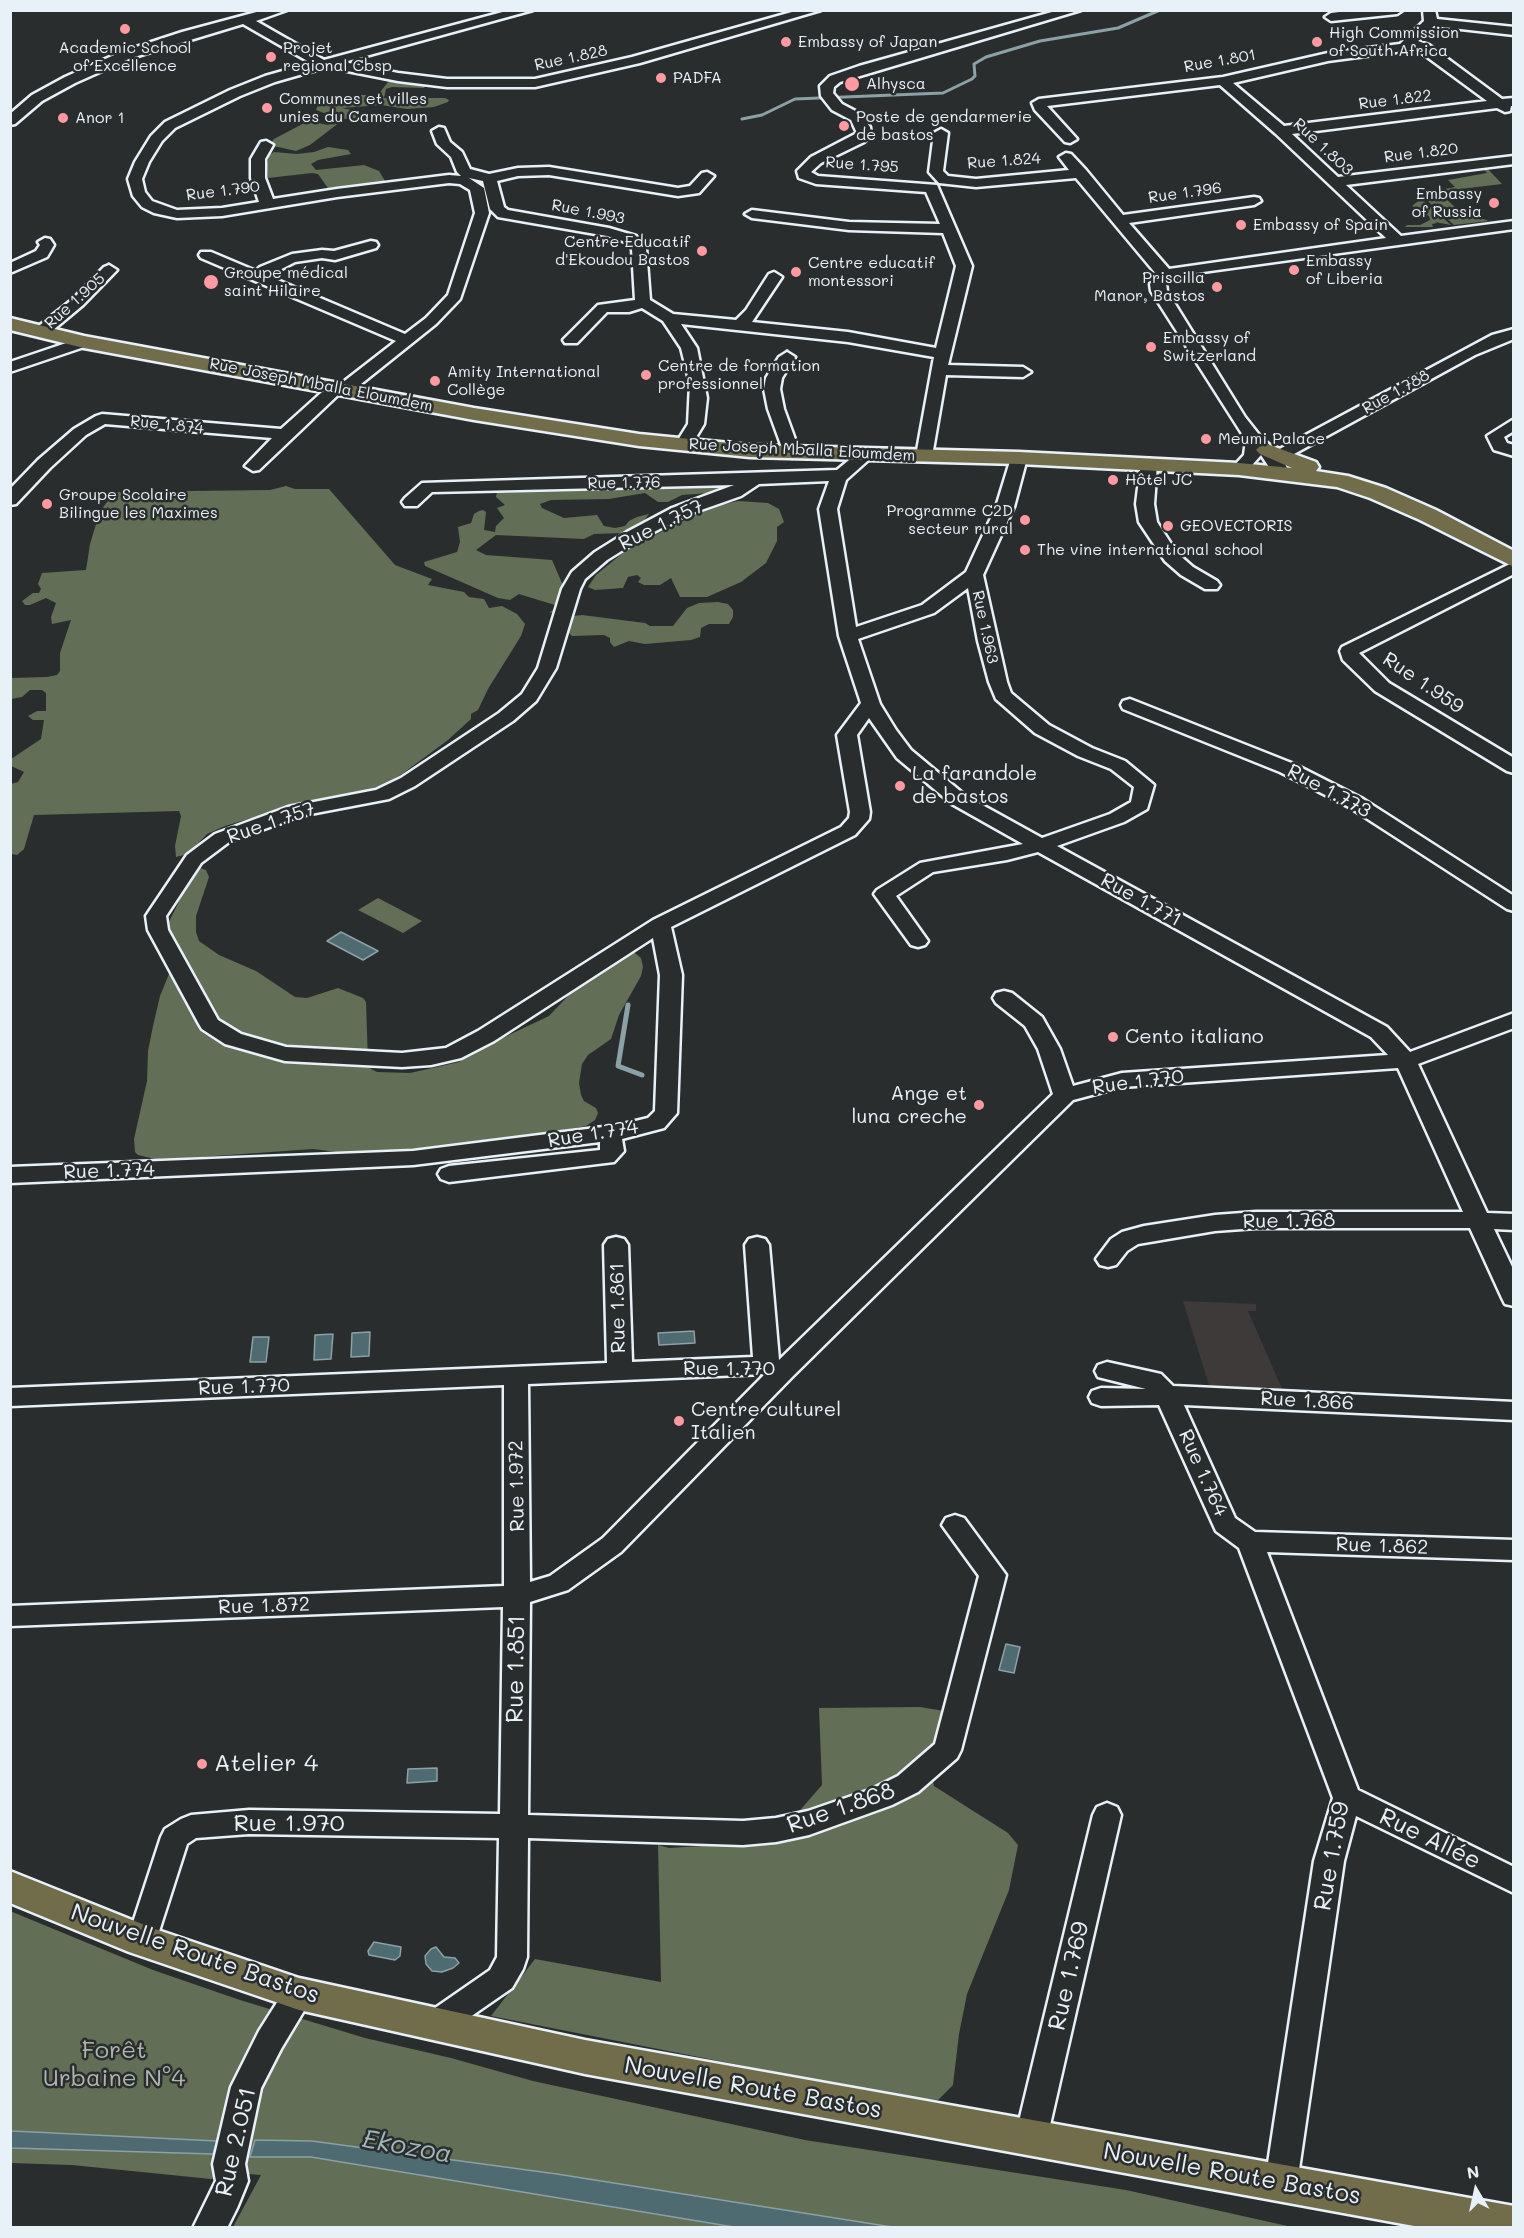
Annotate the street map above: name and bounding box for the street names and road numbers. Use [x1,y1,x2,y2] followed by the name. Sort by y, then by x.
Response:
[533,41,609,75] street label: Rue 1.828
[1183,45,1257,77] street label: Rue 1.801
[1357,86,1433,114] street label: Rue 1.822
[1289,114,1357,180] street label: Rue 1.803
[1383,139,1459,167] street label: Rue 1.820
[966,149,1042,173] street label: Rue 1.824
[825,153,899,177] street label: Rue 1.795
[185,177,261,205] street label: Rue 1.790
[1147,178,1223,208] street label: Rue 1.796
[550,195,626,229] street label: Rue 1.993
[41,269,109,333] street label: Rue 1.905
[208,354,434,416] street label: Rue Joseph Mballa Eloumdem
[1359,366,1433,418] street label: Rue 1.788
[129,412,205,438] street label: Rue 1.874
[688,434,916,466] street label: Rue Joseph Mballa Eloumdem
[587,473,661,493] street label: Rue 1.776
[615,494,707,556] street label: Rue 1.757
[968,589,1002,665] street label: Rue 1.963
[1378,647,1468,719] street label: Rue 1.959
[1283,759,1375,823] street label: Rue 1.773
[224,797,318,849] street label: Rue 1.757
[1096,868,1186,932] street label: Rue 1.771
[1091,1064,1185,1100] street label: Rue 1.770
[546,1115,640,1153] street label: Rue 1.774
[63,1157,155,1185] street label: Rue 1.774
[1242,1208,1336,1234] street label: Rue 1.768
[605,1263,631,1353] street label: Rue 1.861
[683,1357,775,1381] street label: Rue 1.770
[198,1373,290,1401] street label: Rue 1.770
[1260,1387,1354,1415] street label: Rue 1.866
[1173,1426,1233,1520] street label: Rue 1.764
[504,1440,530,1532] street label: Rue 1.972
[1335,1532,1429,1560] street label: Rue 1.862
[218,1592,310,1620] street label: Rue 1.872
[501,1615,531,1723] street label: Rue 1.851
[783,1776,899,1840] street label: Rue 1.868
[1308,1799,1356,1913] street label: Rue 1.759
[1375,1802,1485,1876] street label: Rue Allée
[233,1810,345,1838] street label: Rue 1.970
[67,1898,323,2010] street label: Nouvelle Route Bastos
[1042,1919,1096,2033] street label: Rue 1.769
[622,2051,884,2125] street label: Nouvelle Route Bastos
[209,2085,263,2199] street label: Rue 2.051
[1101,2137,1363,2211] street label: Nouvelle Route Bastos

